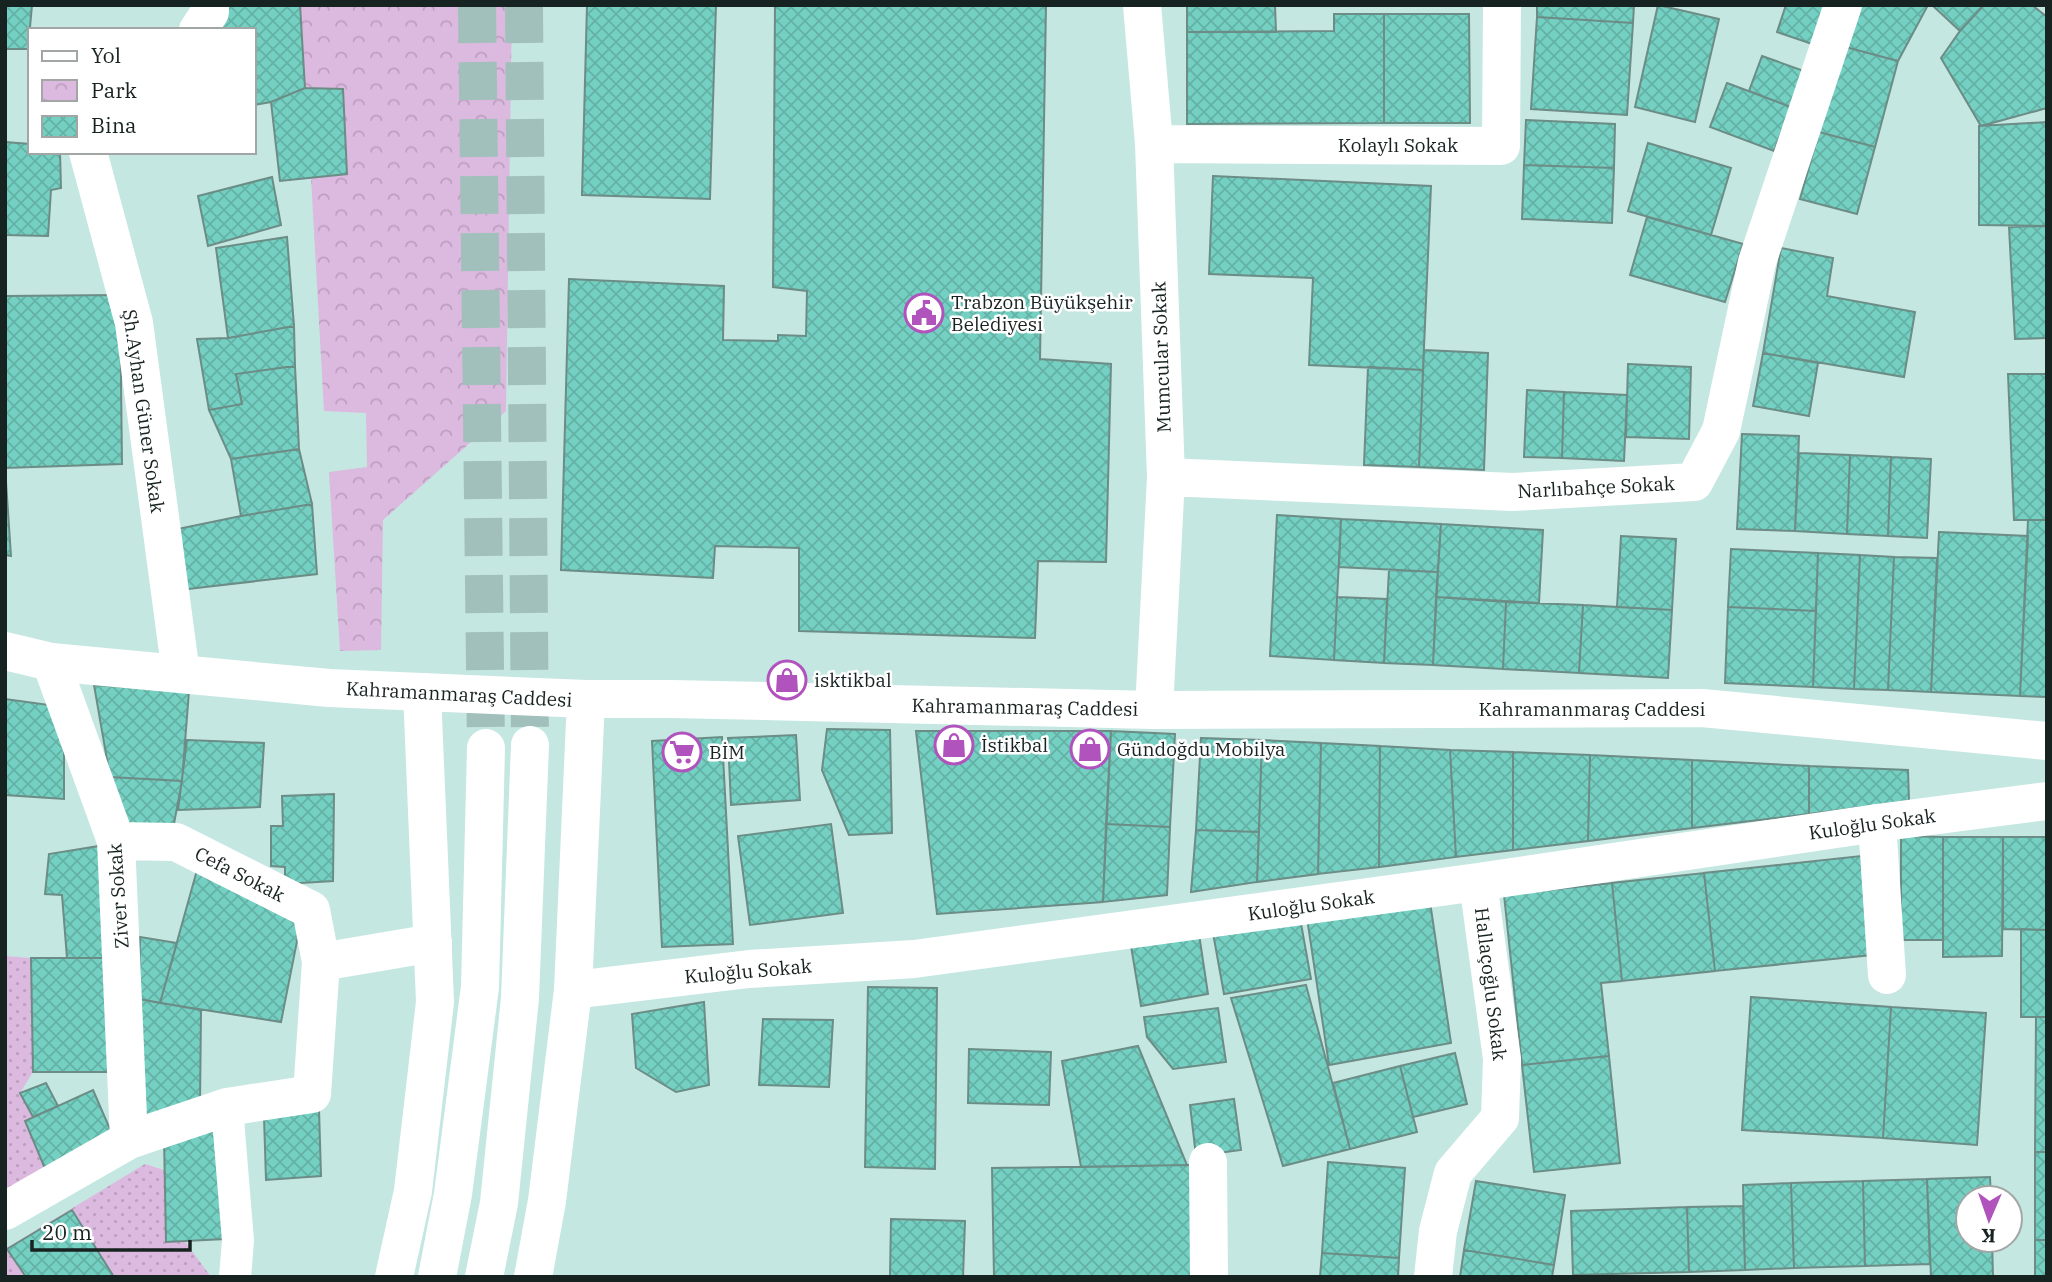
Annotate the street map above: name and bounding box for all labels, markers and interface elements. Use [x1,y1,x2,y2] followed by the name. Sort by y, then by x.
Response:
[28,28,256,154] legend
[91,41,121,69] text: Yol
[91,76,138,104] text: Park
[91,111,137,139] text: Bina
[1338,133,1458,157] street label: Kolaylı Sokak
[1146,281,1176,433] street label: Mumcular Sokak
[951,290,1133,336] place label: Trabzon Büyükşehir Belediyesi
[903,292,945,334] public building icon: Trabzon Büyükşehir Belediyesi
[118,308,170,514] street label: Şh.Ayhan Güner Sokak
[1517,471,1675,503] street label: Narlıbahçe Sokak
[766,659,808,701] shop icon: isktikbal
[814,668,892,692] place label: isktikbal
[345,676,573,712] street label: Kahramanmaraş Caddesi
[911,693,1139,721] street label: Kahramanmaraş Caddesi
[1479,697,1705,721] street label: Kahramanmaraş Caddesi
[933,724,975,766] shop icon: İstikbal
[1069,728,1111,770] shop icon: Gündoğdu Mobilya
[661,731,703,773] supermarket icon: BİM
[981,733,1048,757] place label: İstikbal
[1117,737,1285,761] place label: Gündoğdu Mobilya
[709,740,745,764] place label: BİM
[1807,803,1937,845] street label: Kuloğlu Sokak
[191,841,289,907] street label: Cefa Sokak
[102,843,134,949] street label: Ziver Sokak
[1246,884,1376,926] street label: Kuloğlu Sokak
[1470,906,1512,1062] street label: Hallaçoğlu Sokak
[683,953,813,989] street label: Kuloğlu Sokak
[1954,1184,2024,1254] north arrow
[32,1208,189,1252] scale bar
[42,1218,92,1246] text: 20 m
[1980,1224,1996,1248] text: K

